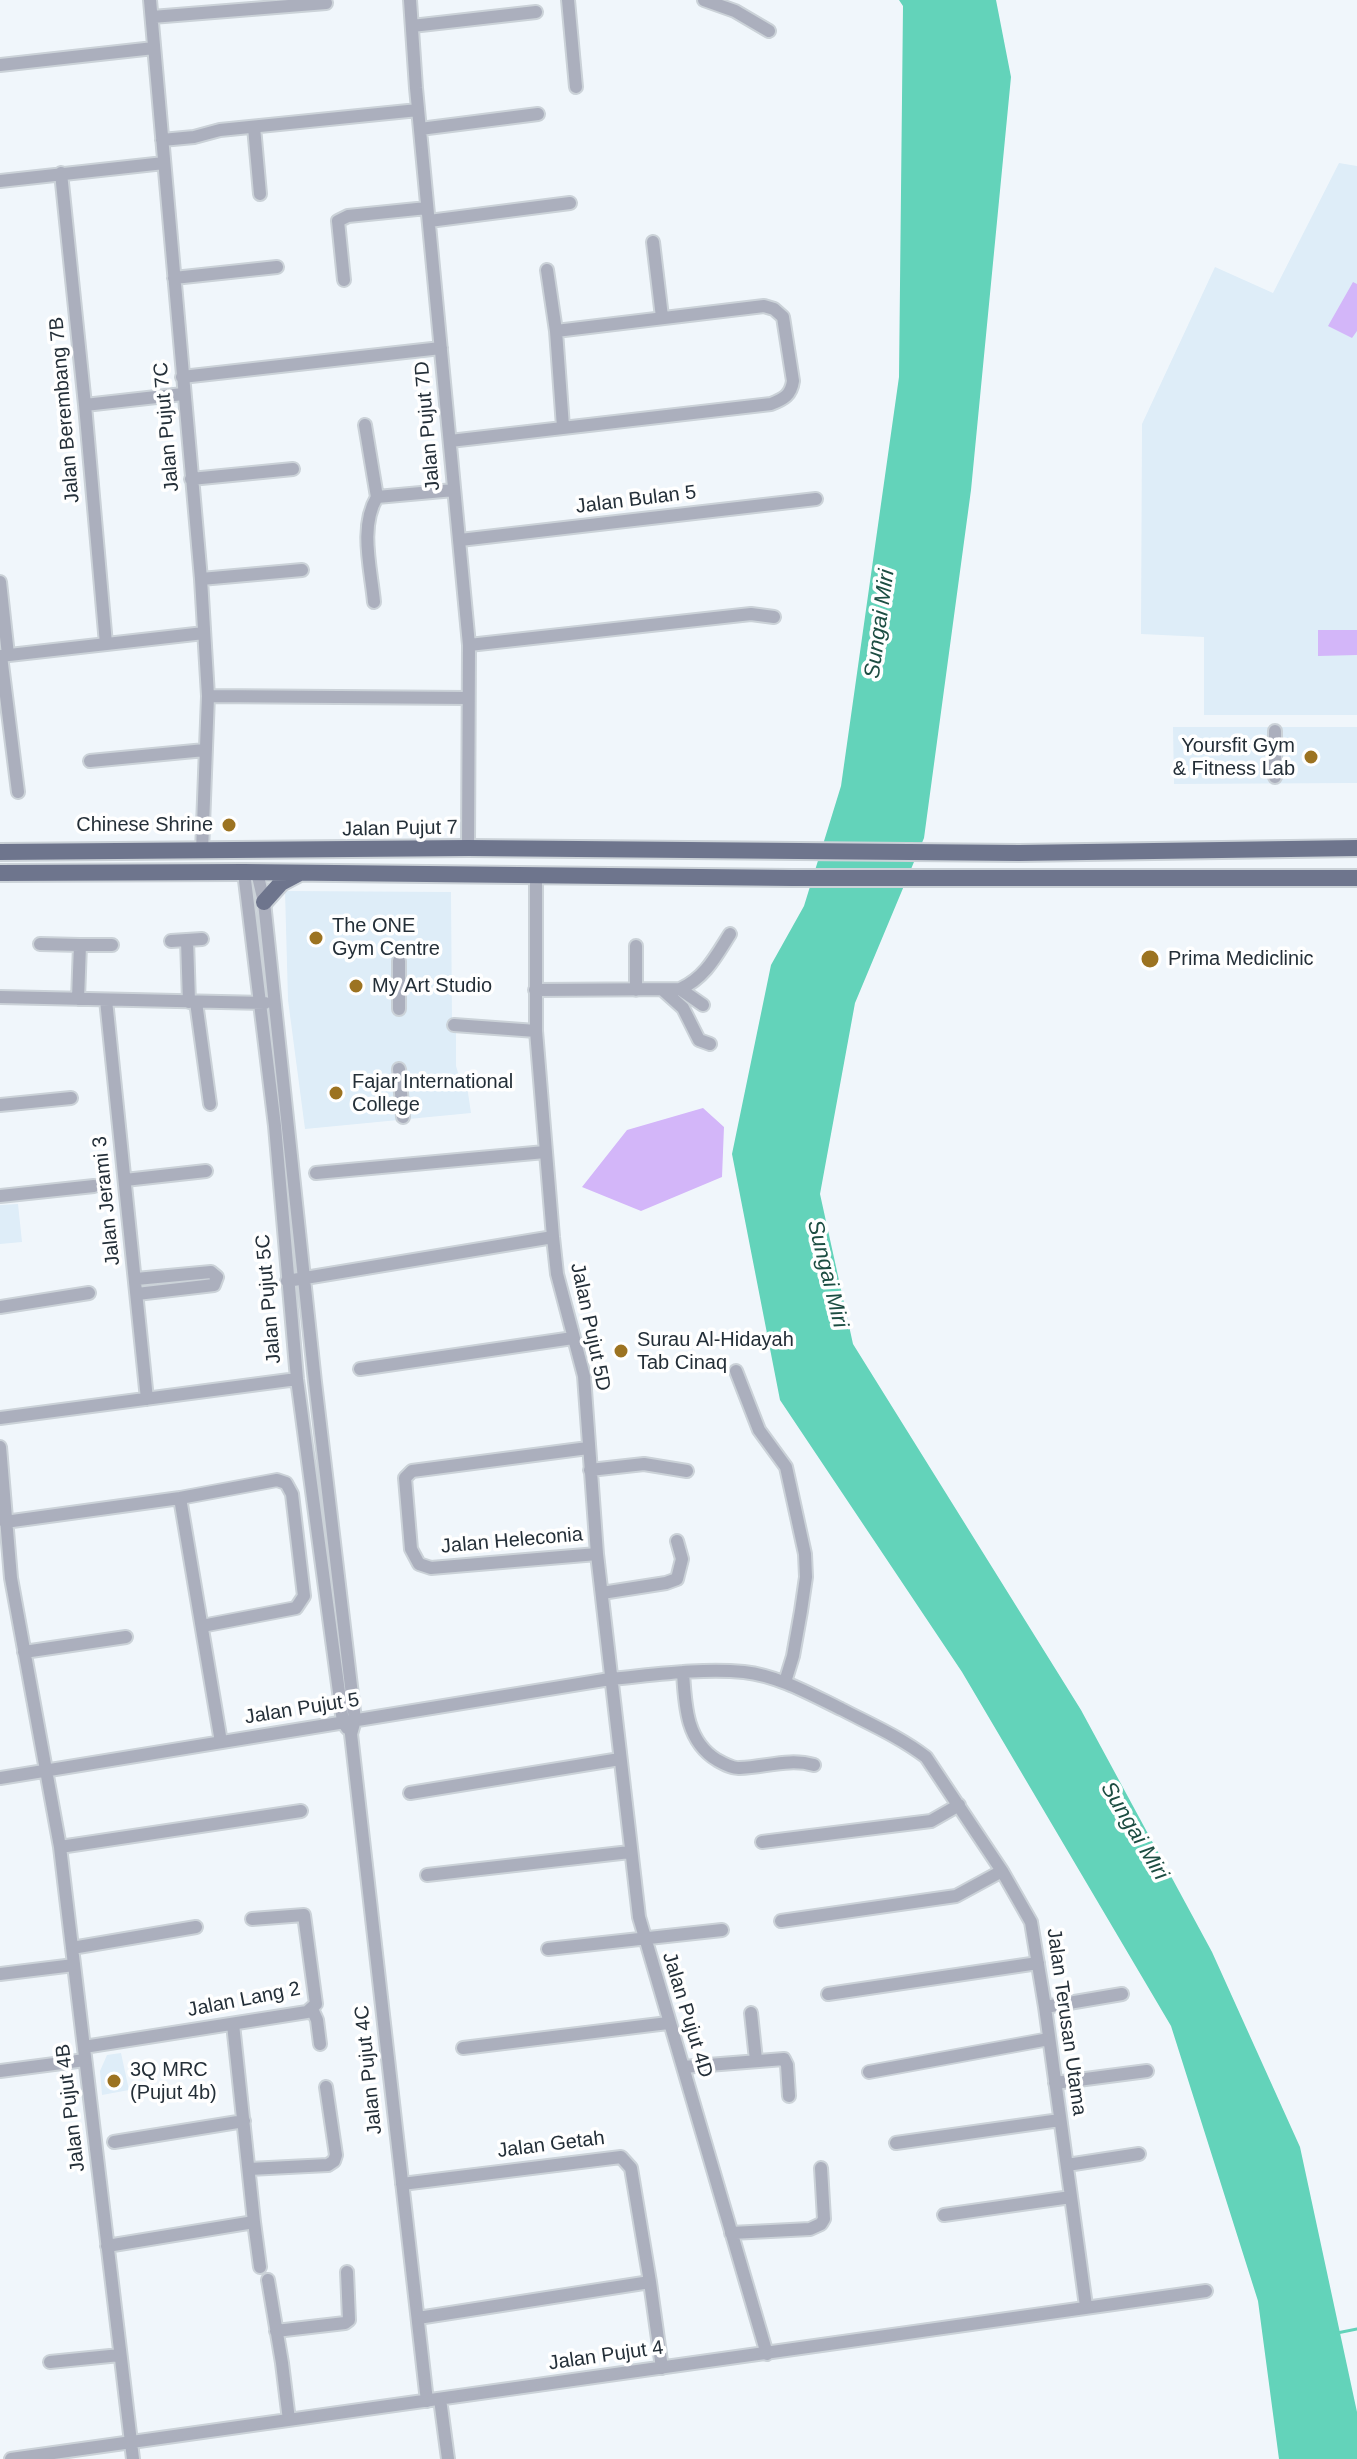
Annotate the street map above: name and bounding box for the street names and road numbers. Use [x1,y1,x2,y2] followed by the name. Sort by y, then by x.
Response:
[45,316,85,504] street label: Jalan Berembang 7B
[410,360,446,492] street label: Jalan Pujut 7D
[149,361,185,493] street label: Jalan Pujut 7C
[574,481,698,519] street label: Jalan Bulan 5
[342,816,458,842] street label: Jalan Pujut 7
[88,1135,126,1267] street label: Jalan Jerami 3
[251,1233,287,1365] street label: Jalan Pujut 5C
[565,1261,615,1393] street label: Jalan Pujut 5D
[440,1523,584,1559] street label: Jalan Heleconia
[243,1688,361,1730] street label: Jalan Pujut 5
[1041,1927,1091,2117] street label: Jalan Terusan Utama
[657,1949,717,2081] street label: Jalan Pujut 4D
[185,1977,303,2023] street label: Jalan Lang 2
[350,2004,388,2136] street label: Jalan Pujut 4C
[51,2043,91,2173] street label: Jalan Pujut 4B
[496,2127,606,2163] street label: Jalan Getah
[547,2336,665,2376] street label: Jalan Pujut 4

